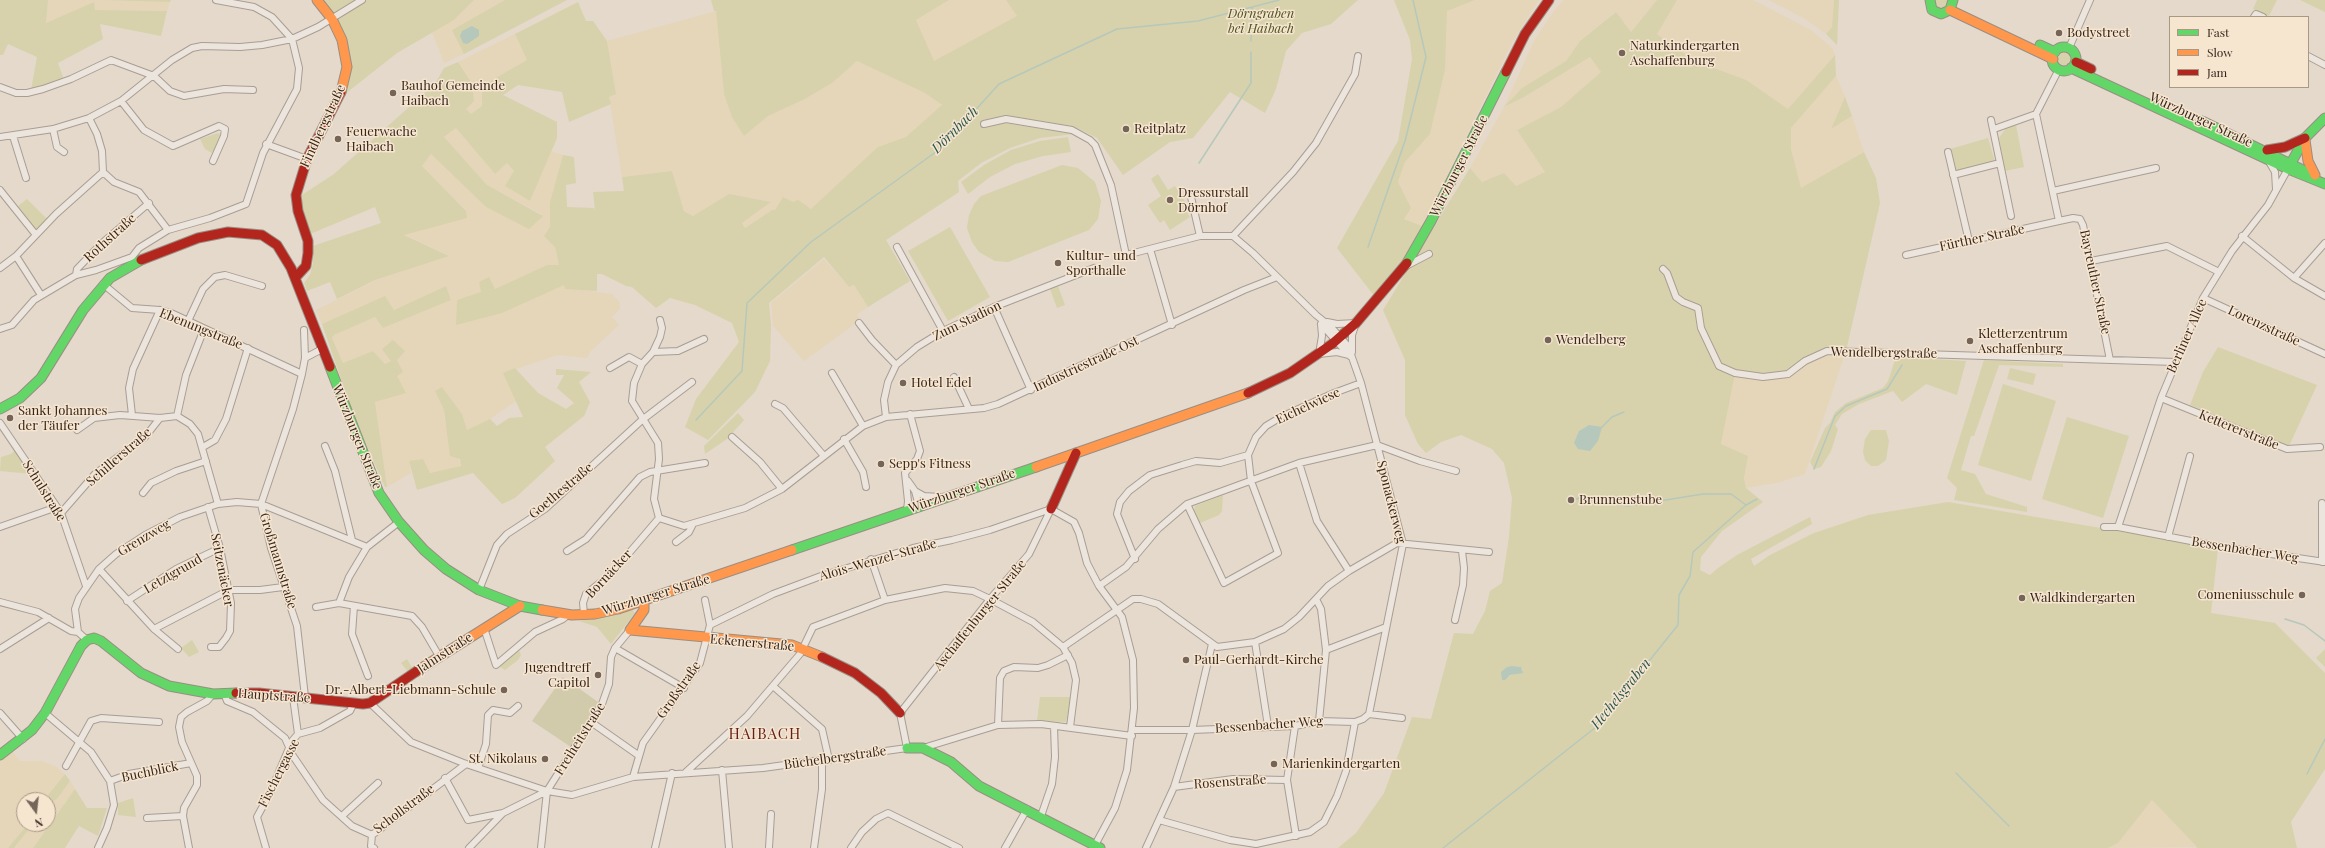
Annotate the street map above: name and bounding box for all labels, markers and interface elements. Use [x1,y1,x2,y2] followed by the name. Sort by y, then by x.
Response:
[1228,6,1294,37] park label: Dörngraben bei Haibach
[2169,16,2309,88] legend
[2207,24,2229,40] text: Fast
[2067,25,2130,41] place label: Bodystreet
[2054,28,2064,38] marker: Bodystreet
[1630,38,1740,69] place label: Naturkindergarten Aschaffenburg
[2207,44,2233,60] text: Slow
[1617,48,1627,58] marker: Naturkindergarten Aschaffenburg
[2207,64,2227,80] text: Jam
[401,78,505,109] place label: Bauhof Gemeinde Haibach
[297,82,349,170] street label: Findbergstraße
[388,88,398,98] marker: Bauhof Gemeinde Haibach
[2147,89,2255,151] street label: Würzburger Straße
[928,103,982,157] water label: Dörnbach
[1427,113,1491,219] street label: Würzburger Straße
[1134,121,1186,137] place label: Reitplatz
[346,124,417,155] place label: Feuerwache Haibach
[1121,124,1131,134] marker: Reitplatz
[333,134,343,144] marker: Feuerwache Haibach
[1178,185,1249,216] place label: Dressurstall Dörnhof
[1165,195,1175,205] marker: Dressurstall Dörnhof
[81,211,139,265] street label: Rothstraße
[1938,221,2026,255] street label: Fürther Straße
[2076,228,2114,336] street label: Bayreuther Straße
[1066,248,1136,279] place label: Kultur- und Sporthalle
[1053,258,1063,268] marker: Kultur- und Sporthalle
[2164,296,2210,376] street label: Berliner Allee
[930,298,1004,344] street label: Zum Stadion
[2226,303,2302,349] street label: Lorenzstraße
[157,305,245,353] street label: Ebenungstraße
[1978,326,2068,357] place label: Kletterzentrum Aschaffenburg
[1556,332,1626,348] place label: Wendelberg
[1031,333,1141,395] street label: Industriestraße Ost
[1543,335,1553,345] marker: Wendelberg
[1965,336,1975,346] marker: Kletterzentrum Aschaffenburg
[1831,344,1937,362] street label: Wendelbergstraße
[911,375,972,391] place label: Hotel Edel
[898,378,908,388] marker: Hotel Edel
[329,382,385,492] street label: Würzburger Straße
[1274,384,1342,428] street label: Eichelwiese
[18,403,107,434] place label: Sankt Johannes der Täufer
[2197,407,2281,453] street label: Kettererstraße
[5,413,15,423] marker: Sankt Johannes der Täufer
[83,424,155,490] street label: Schillerstraße
[889,456,971,472] place label: Sepp's Fitness
[19,458,69,524] street label: Schulstraße
[876,459,886,469] marker: Sepp's Fitness
[1373,459,1409,545] street label: Sponackerweg
[526,460,596,522] street label: Goethestraße
[907,465,1017,517] street label: Würzburger Straße
[1579,492,1662,508] place label: Brunnenstube
[1566,495,1576,505] marker: Brunnenstube
[256,511,300,611] street label: Großmannstraße
[115,516,173,560] street label: Grenzweg
[207,532,237,608] street label: Seitzenäcker
[2190,534,2300,566] street label: Bessenbacher Weg
[818,536,938,584] street label: Alois-Wenzel-Straße
[583,546,635,602] street label: Bornäcker
[141,551,205,597] street label: Letztgrund
[930,556,1030,674] street label: Aschaffenburger Straße
[600,571,712,619] street label: Würzburger Straße
[2197,587,2294,603] place label: Comeniusschule
[2030,590,2135,606] place label: Waldkindergarten
[2297,590,2307,600] marker: Comeniusschule
[2017,593,2027,603] marker: Waldkindergarten
[414,629,476,677] street label: Jahnstraße
[709,632,795,654] street label: Eckenerstraße
[1194,652,1324,668] place label: Paul-Gerhardt-Kirche
[1181,655,1191,665] marker: Paul-Gerhardt-Kirche
[1588,656,1654,732] water label: Hechelsgraben
[654,658,704,722] street label: Großstraße
[525,660,590,691] place label: Jugendtreff Capitol
[593,670,603,680] marker: Jugendtreff Capitol
[325,682,496,698] place label: Dr.-Albert-Liebmann-Schule
[499,685,509,695] marker: Dr.-Albert-Liebmann-Schule
[237,686,311,706] street label: Hauptstraße
[551,700,609,778] street label: Freiheitstraße
[1214,713,1324,737] street label: Bessenbacher Weg
[729,725,801,743] district label: HAIBACH
[255,736,303,810] street label: Fischergasse
[783,743,887,773] street label: Büchelbergstraße
[469,751,537,767] place label: St. Nikolaus
[540,754,550,764] marker: St. Nikolaus
[1282,756,1400,772] place label: Marienkindergarten
[120,758,180,786] street label: Buchblick
[1269,759,1279,769] marker: Marienkindergarten
[1193,772,1267,792] street label: Rosenstraße
[370,781,438,837] street label: Schollstraße
[16,792,56,832] north arrow
[33,815,45,831] text: N

